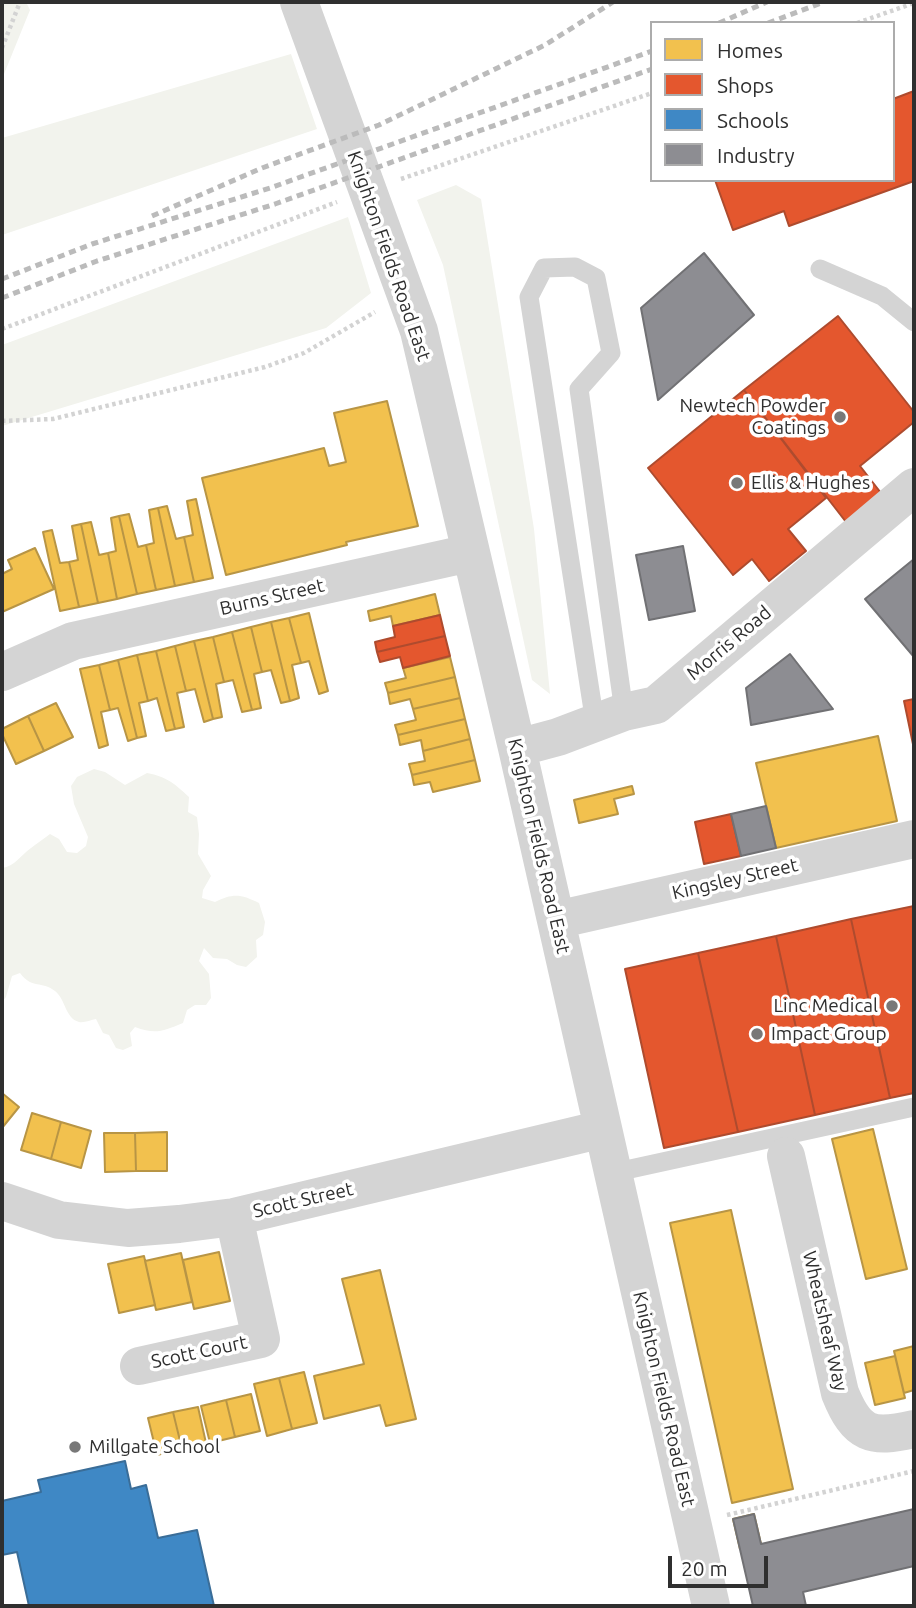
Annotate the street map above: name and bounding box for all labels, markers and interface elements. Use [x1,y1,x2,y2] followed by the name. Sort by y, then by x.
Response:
[650,21,895,182] legend
[717,38,783,62] text: Homes
[717,73,774,97] text: Shops
[717,108,789,132] text: Schools
[717,143,795,167] text: Industry
[342,148,436,364] street label: Knighton Fields Road East
[679,395,826,439] place label: Newtech Powder Coatings
[832,409,848,425] marker: Newtech Powder Coatings
[751,472,870,494] place label: Ellis & Hughes
[729,475,745,491] marker: Ellis & Hughes
[217,574,327,620] street label: Burns Street
[682,601,776,685] street label: Morris Road
[503,736,575,956] street label: Knighton Fields Road East
[670,853,800,905] street label: Kingsley Street
[773,995,878,1017] place label: Linc Medical
[884,998,900,1014] marker: Linc Medical
[771,1023,887,1045] place label: Impact Group
[749,1026,765,1042] marker: Impact Group
[251,1177,355,1223] street label: Scott Street
[798,1249,852,1393] street label: Wheatsheaf Way
[628,1289,700,1509] street label: Knighton Fields Road East
[149,1331,249,1373] street label: Scott Court
[89,1436,220,1458] place label: Millgate School
[67,1439,83,1455] marker: Millgate School
[671,1542,771,1586] scale bar
[681,1556,728,1580] text: 20 m

